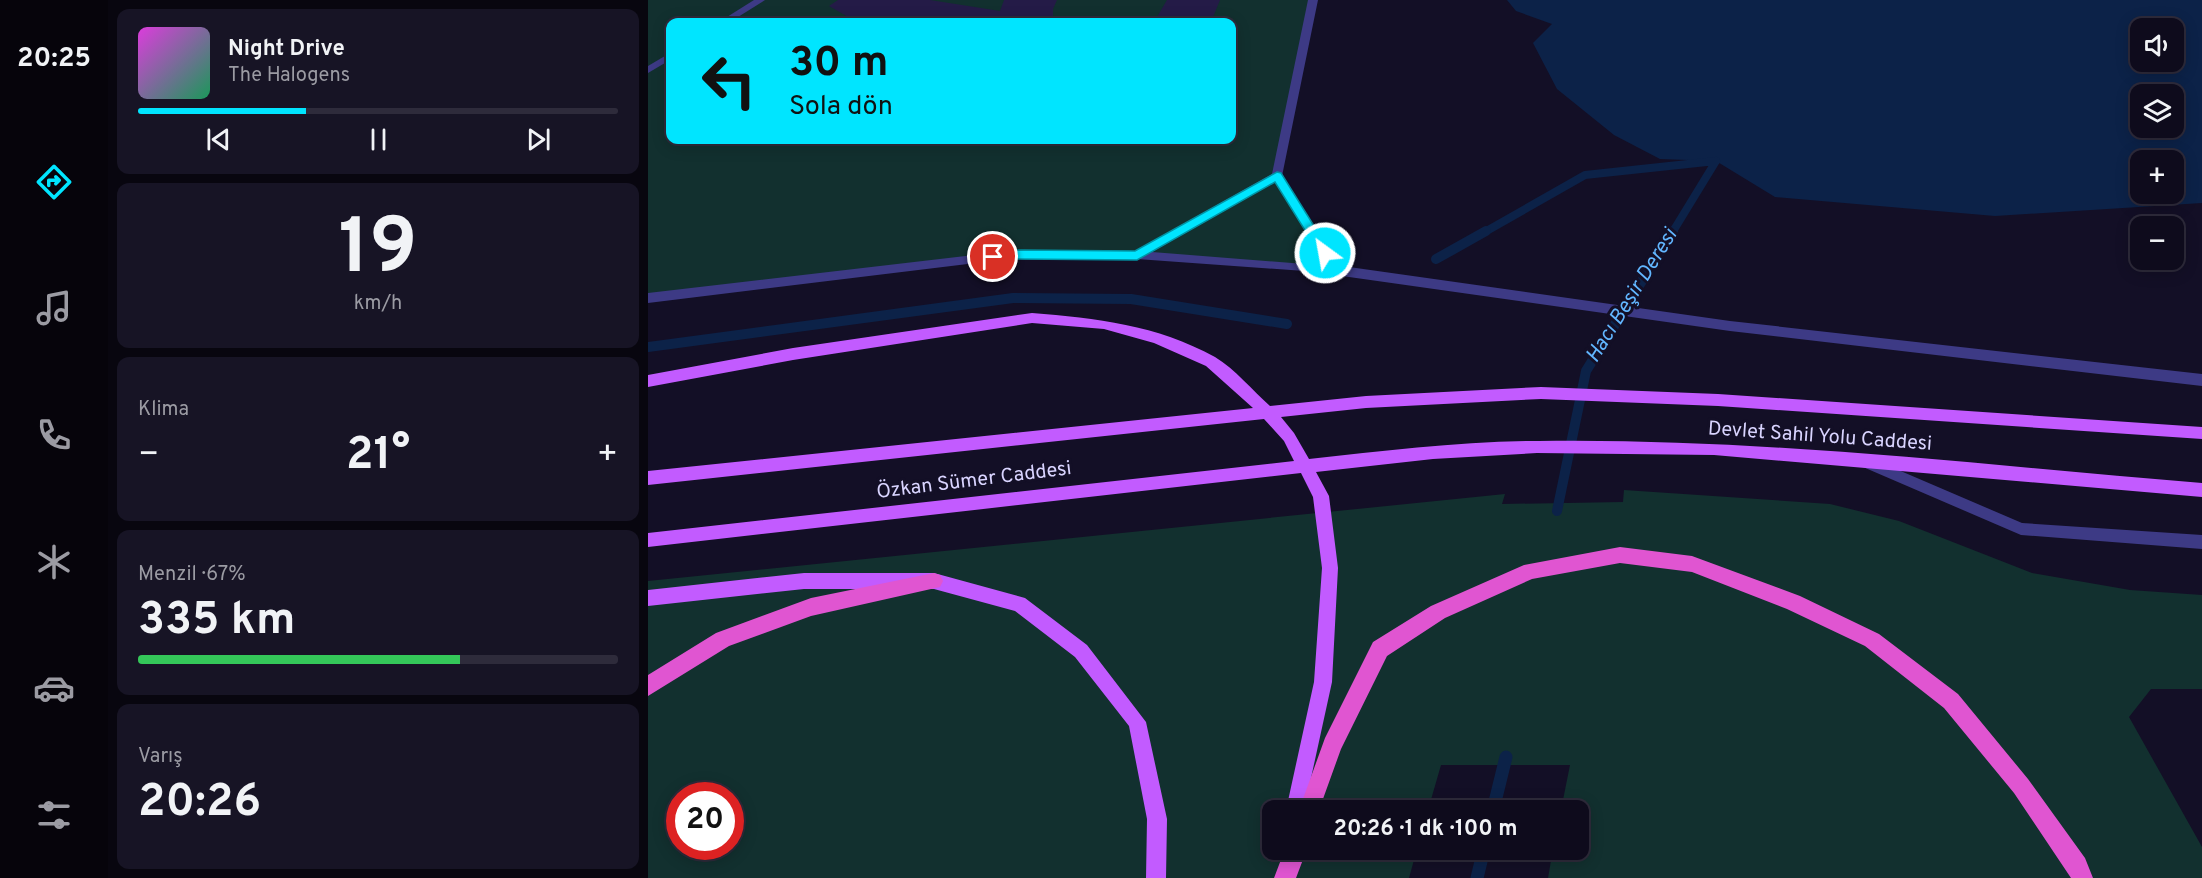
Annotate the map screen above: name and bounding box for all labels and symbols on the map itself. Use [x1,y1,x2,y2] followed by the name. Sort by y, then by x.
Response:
[1293,221,1357,285] position arrow
[1580,222,1685,368] water label: Hacı Beşir Deresi
[967,231,1018,282] pin
[1707,416,1933,458] street label: Devlet Sahil Yolu Caddesi
[875,455,1073,506] street label: Özkan Sümer Caddesi
[666,782,744,860] speed limit sign: 20

